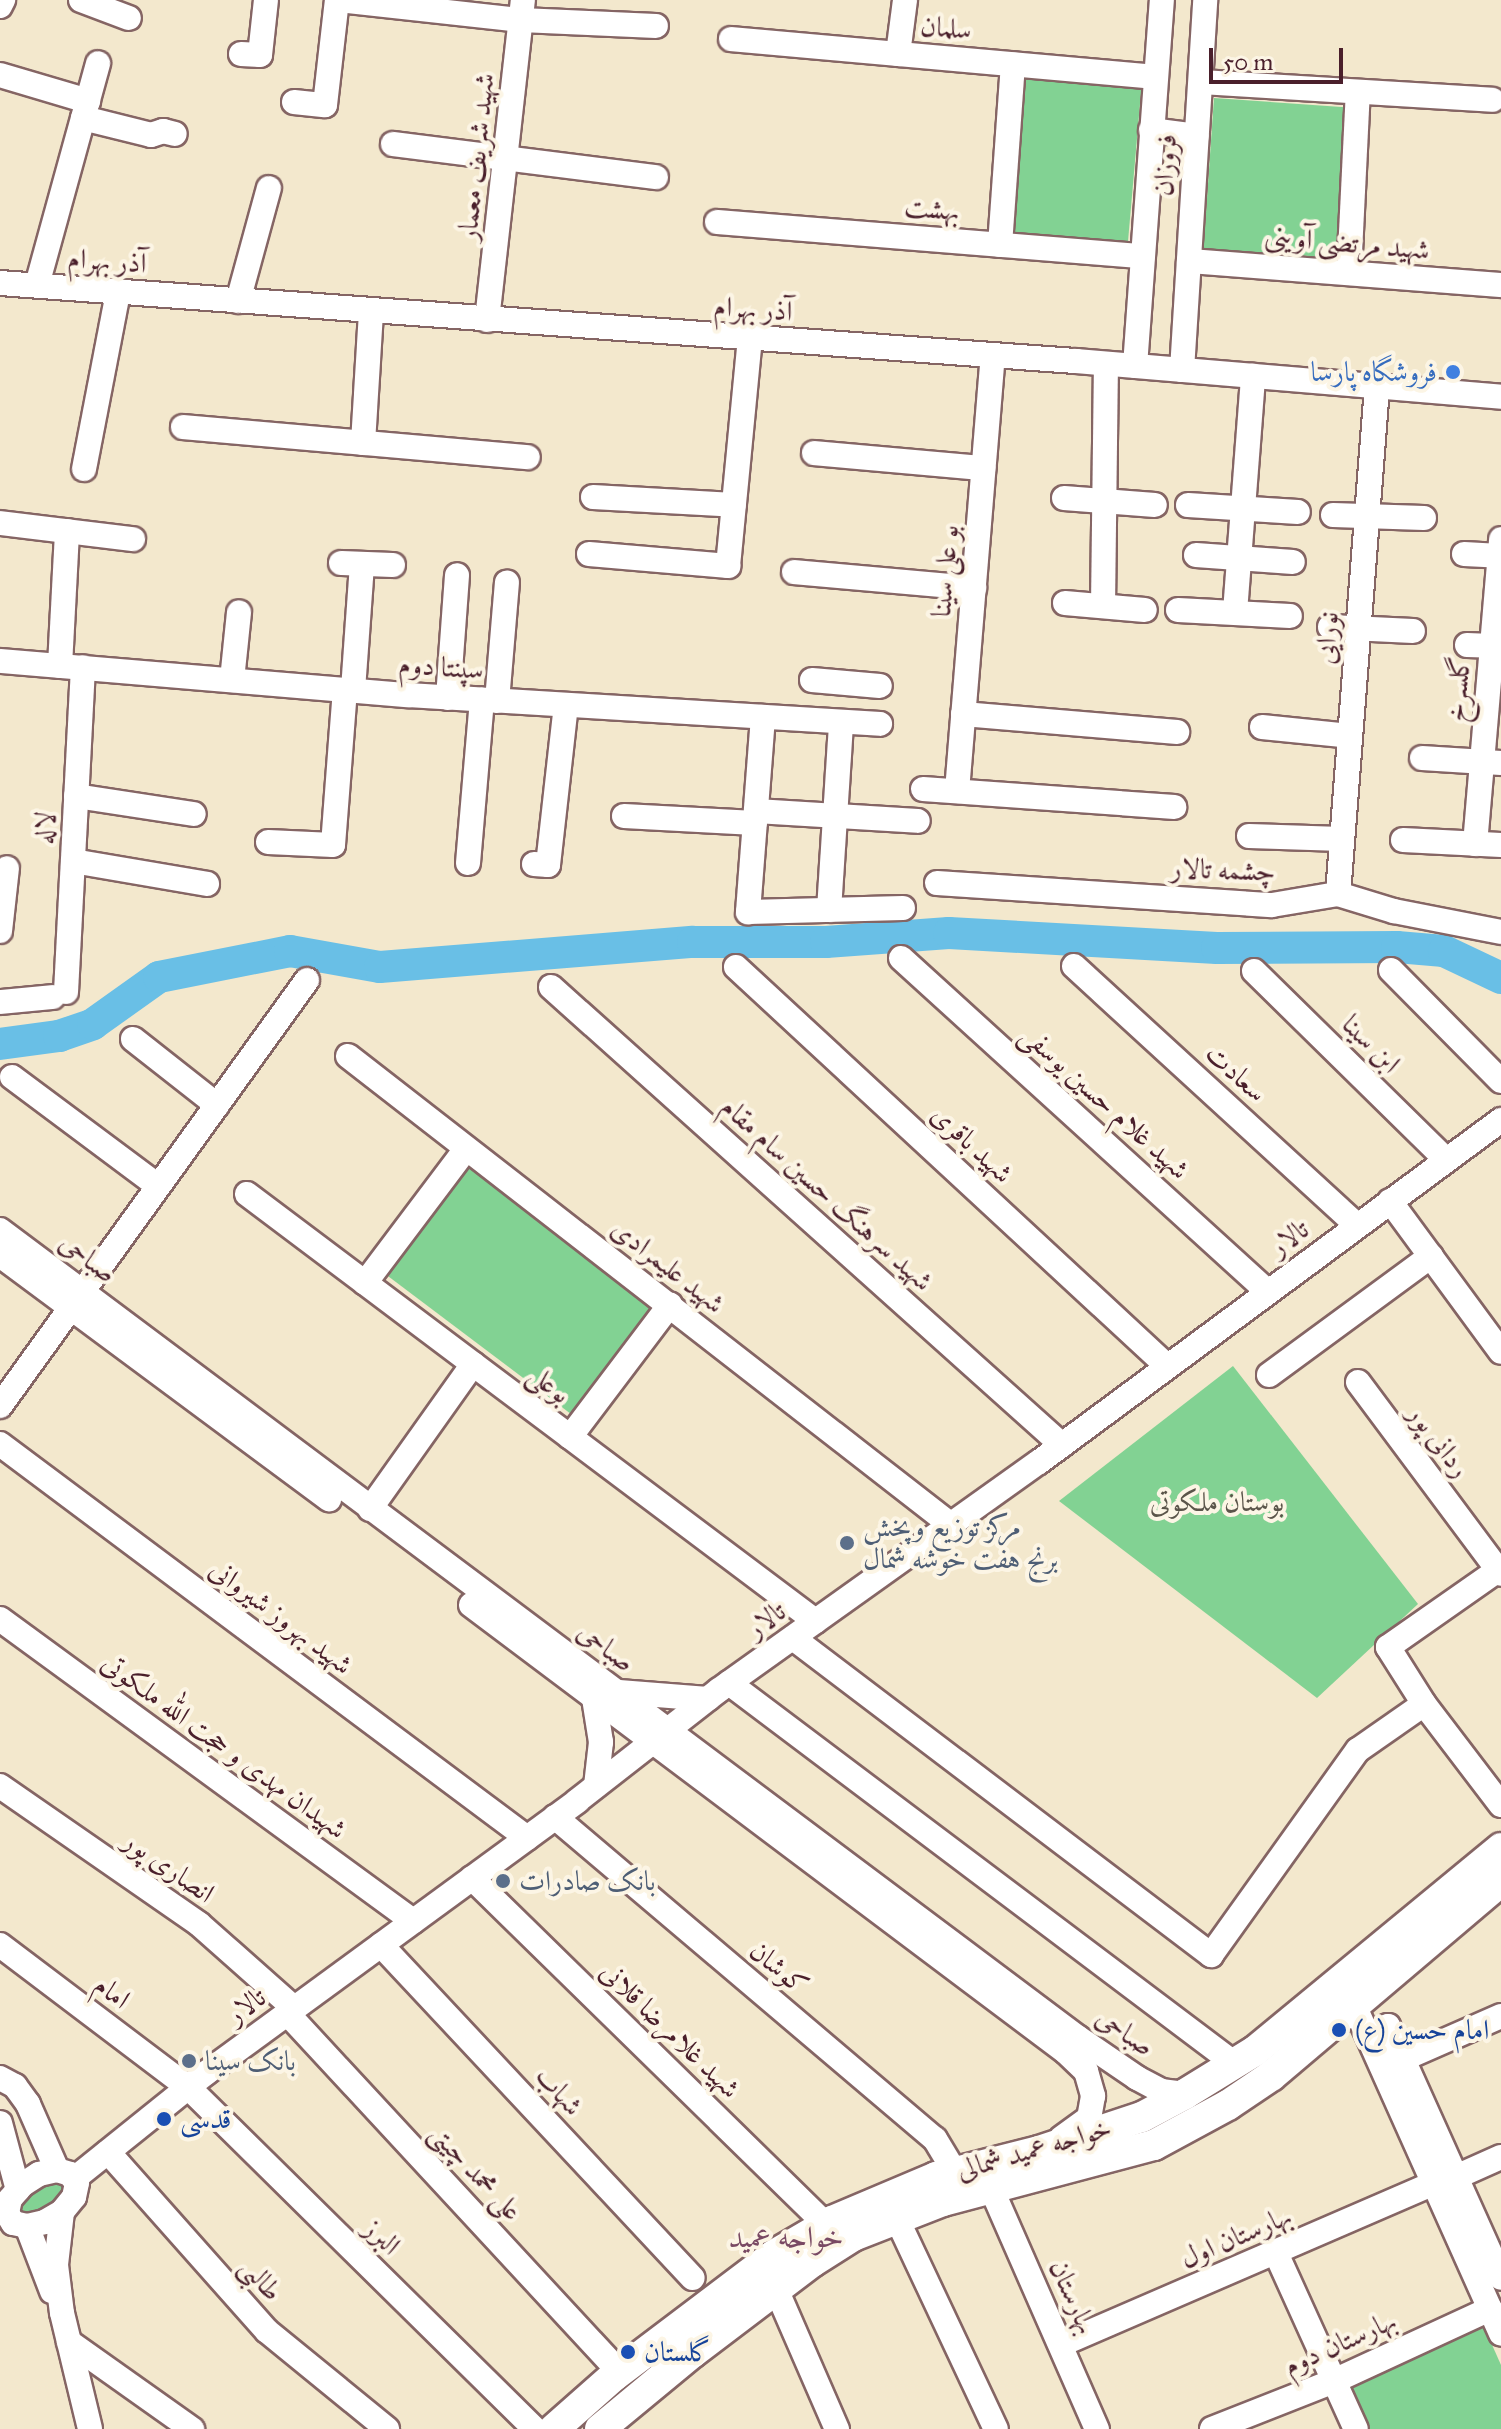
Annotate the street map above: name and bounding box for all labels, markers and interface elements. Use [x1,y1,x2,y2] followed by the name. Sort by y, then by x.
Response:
[919,9,973,47] street label: سلمان
[1213,32,1347,82] scale bar
[1223,47,1273,77] text: 50 m
[450,72,502,242] street label: شهید شریف معمار
[1146,133,1184,197] street label: فروزان
[903,190,961,228] street label: بهشت
[1263,219,1431,267] street label: شهید مرتضی آوینی
[66,241,148,281] street label: آذر بهرام
[712,289,794,329] street label: آذر بهرام
[1310,355,1437,389] place label: فروشگاه پارسا
[1444,363,1462,381] marker: فروشگاه پارسا
[924,523,966,619] street label: بو علی سینا
[1308,611,1346,665] street label: نورایی
[397,647,485,687] street label: سپنتا دوم
[1438,654,1478,724] street label: گلسرخ
[27,811,63,845] street label: لاله
[1170,851,1276,889] street label: چشمه تالار
[1335,1008,1407,1080] street label: ابن سینا
[1014,1018,1196,1186] street label: شهید غلام حسین یوسفی
[1198,1037,1274,1109] street label: سعادت
[714,1090,940,1298] street label: شهید سرهنگ حسین سام مقام
[924,1098,1020,1190] street label: شهید باقری
[605,1211,731,1321] street label: شهید علیمرادی
[1263,1212,1315,1264] street label: تالار
[53,1226,123,1290] street label: صباحی
[521,1357,577,1411] street label: بوعلی
[1401,1398,1477,1484] street label: ردانی پور
[1150,1485,1284,1519] park label: بوستان ملکوتی
[863,1510,1058,1576] place label: مرکز توزیع وپخش برنج هفت خوشه شمال
[838,1534,856,1552] marker: مرکز توزیع وپخش برنج هفت خوشه شمال
[203,1552,359,1682] street label: شهید بهروز شیروانی
[740,1594,792,1646] street label: تالار
[571,1615,641,1679] street label: صباحی
[95,1646,353,1846] street label: شهیدان مهدی و حجت الله ملکوتی
[117,1824,221,1910] street label: انصاری پور
[519,1864,656,1898] place label: بانک صادرات
[494,1872,512,1890] marker: بانک صادرات
[743,1934,815,2002] street label: کوشان
[593,1955,747,2105] street label: شهید غلامرضا قلانی
[87,1968,137,2016] street label: امام
[220,1980,272,2032] street label: تالار
[1089,2000,1161,2064] street label: صباحی
[1355,2013,1489,2047] place label: امام حسین (ع)
[1330,2021,1348,2039] marker: امام حسین (ع)
[205,2044,296,2078] place label: بانک سینا
[180,2052,198,2070] marker: بانک سینا
[528,2059,590,2123] street label: شهاب
[180,2102,232,2136] place label: قدسی
[155,2110,173,2128] marker: قدسی
[953,2111,1115,2187] street label: خواجه عمید شمالی
[423,2116,529,2228] street label: علی محمد چیتی
[1175,2199,1297,2275] street label: بهارستان اول
[357,2212,407,2262] street label: البرز
[728,2219,844,2255] district label: خواجه عمید
[233,2250,289,2308] street label: طالبی
[1042,2255,1104,2339] street label: بهارستان
[1278,2303,1402,2383] street label: بهارستان دوم
[644,2335,711,2369] place label: گلستان
[619,2343,637,2361] marker: گلستان

